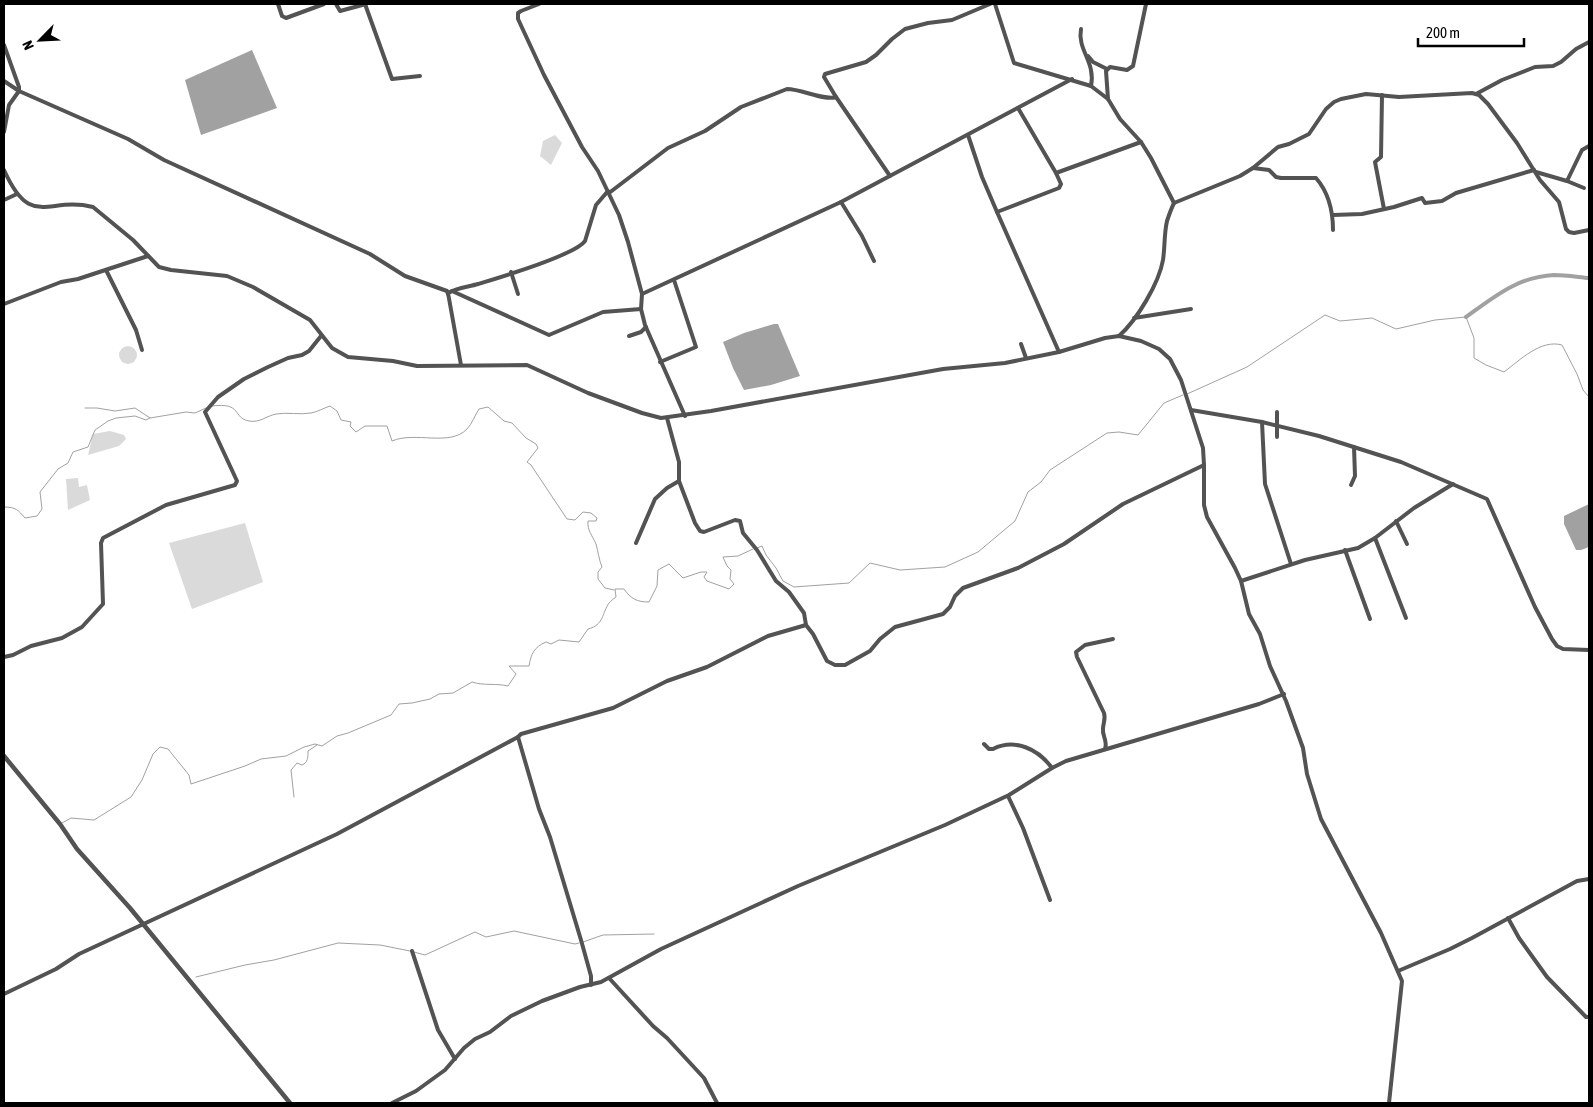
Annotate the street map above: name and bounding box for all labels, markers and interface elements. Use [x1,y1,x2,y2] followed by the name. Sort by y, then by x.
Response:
[15,15,65,65] north arrow
[1418,15,1524,47] scale bar
[1426,24,1460,41] text: 200 m
[19,38,37,52] text: N

